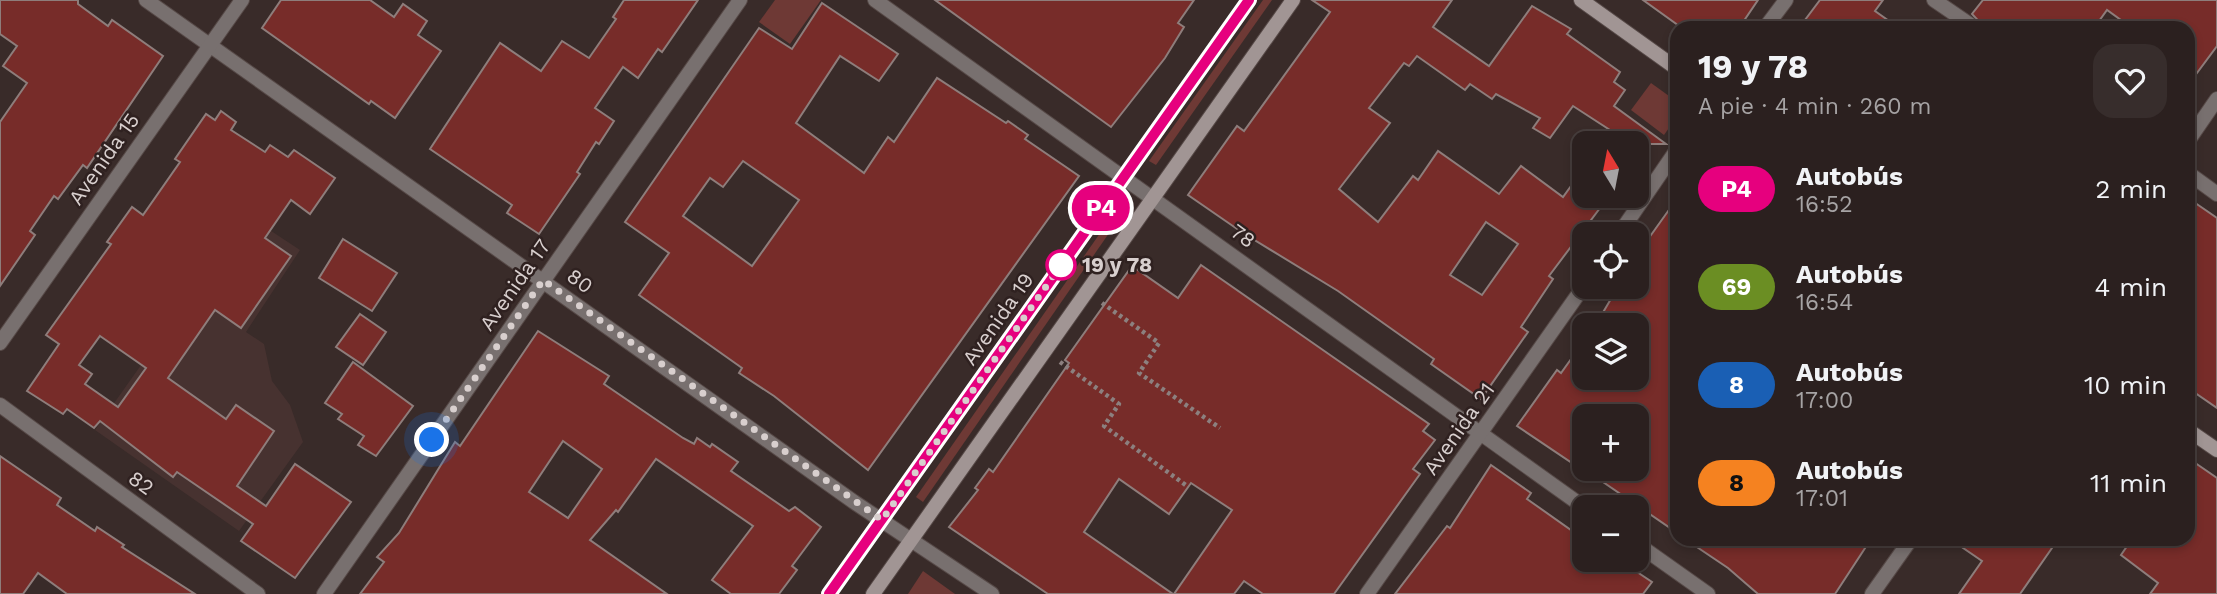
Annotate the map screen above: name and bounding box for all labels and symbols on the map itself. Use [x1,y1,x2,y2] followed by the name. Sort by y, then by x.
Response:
[63,108,144,210] street label: Avenida 15
[1572,131,1648,208] north arrow
[1070,185,1132,231] line badge: P4
[1226,218,1260,253] street label: 78
[474,234,555,335] street label: Avenida 17
[1046,250,1076,280] marker: 19 y 78
[1082,252,1152,277] place label: 19 y 78
[562,263,598,298] street label: 80
[957,268,1039,370] street label: Avenida 19
[1418,378,1500,480] street label: Avenida 21
[414,422,449,457] your location
[124,465,159,500] street label: 82

